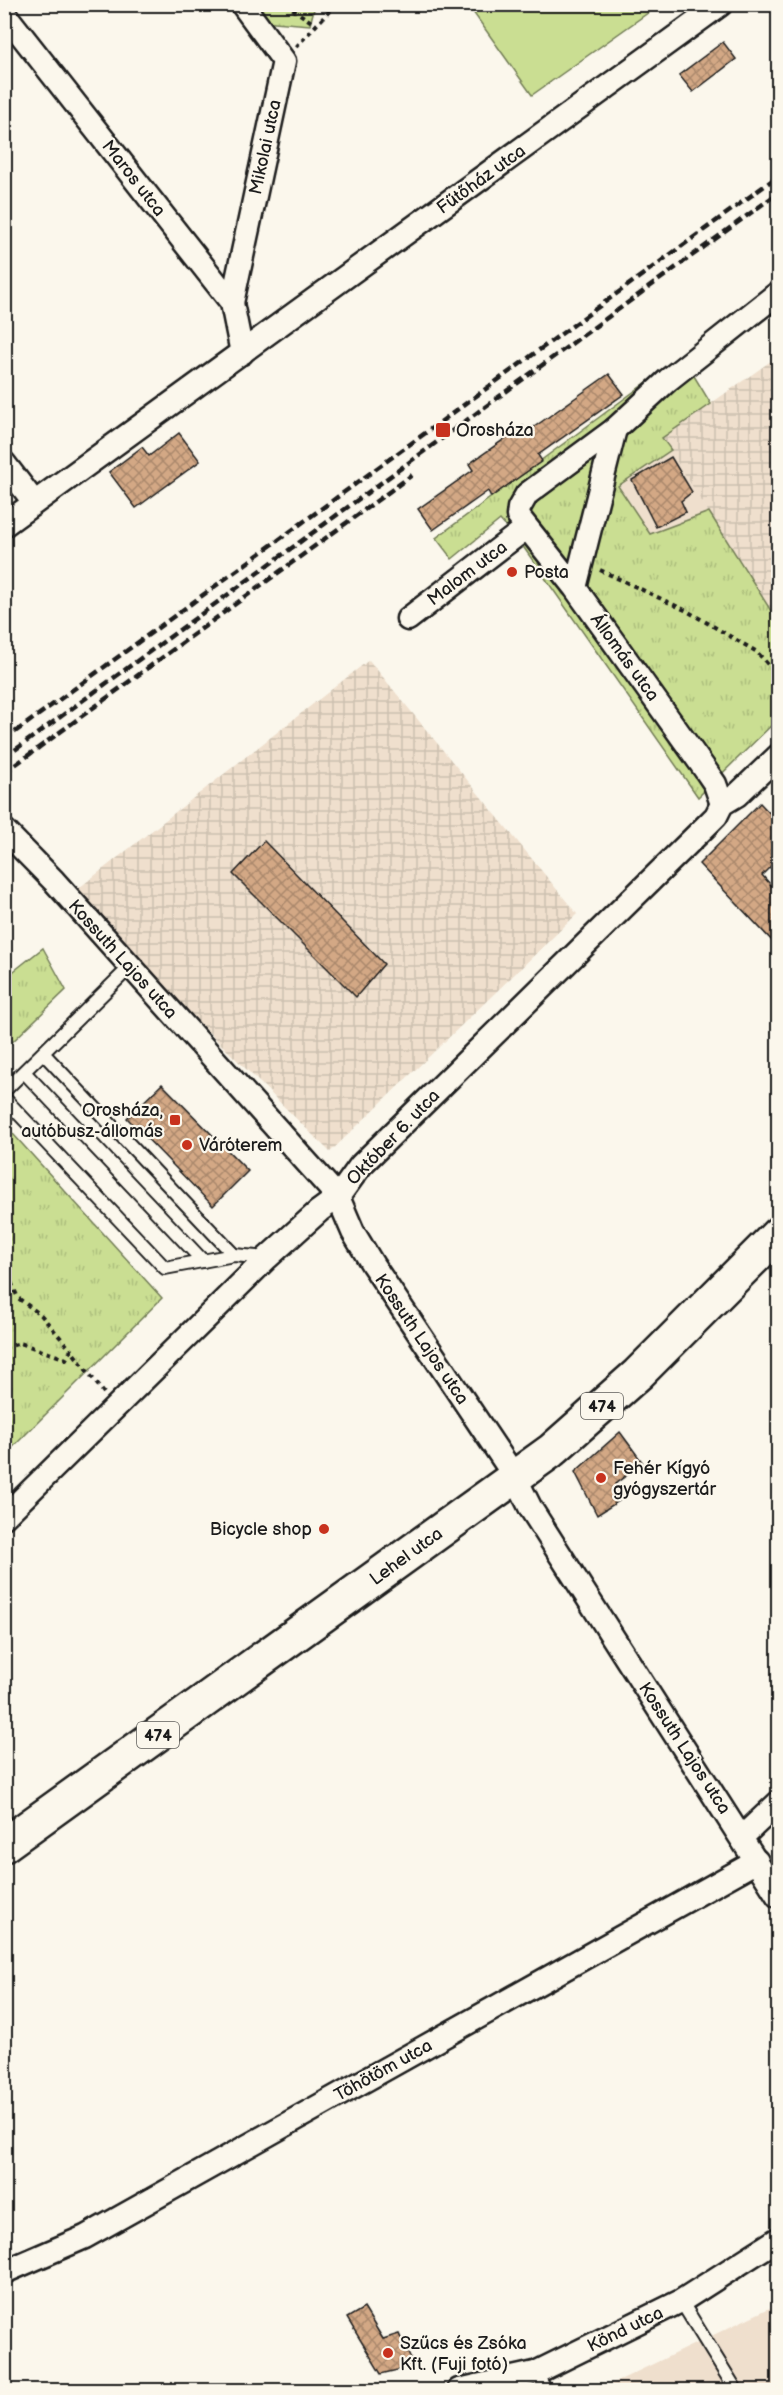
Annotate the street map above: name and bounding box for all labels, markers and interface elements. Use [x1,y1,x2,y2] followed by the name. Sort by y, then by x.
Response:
[245,98,286,196] street label: Mikolai utca
[97,136,170,220] street label: Maros utca
[433,140,530,219] street label: Fűtőház utca
[456,420,534,441] place label: Orosháza
[434,421,452,439] marker: Orosháza
[423,537,511,610] street label: Malom utca
[524,562,569,583] place label: Posta
[505,565,519,579] marker: Posta
[586,608,665,705] street label: Állomás utca
[64,896,182,1023] street label: Kossuth Lajos utca
[343,1085,444,1189] street label: Október 6. utca
[21,1100,163,1142] place label: Orosháza, autóbusz-állomás
[168,1113,182,1127] marker: Orosháza, autóbusz-állomás
[199,1135,282,1156] place label: Váróterem
[180,1138,194,1152] marker: Váróterem
[370,1270,473,1409] street label: Kossuth Lajos utca
[581,1393,623,1419] road number: 474
[613,1458,716,1500] place label: Fehér Kígyó gyógyszertár
[594,1471,608,1485] marker: Fehér Kígyó gyógyszertár
[210,1519,312,1540] place label: Bicycle shop
[317,1522,331,1536] marker: Bicycle shop
[366,1523,447,1590] street label: Lehel utca
[634,1678,735,1818] street label: Kossuth Lajos utca
[137,1722,179,1748] road number: 474
[331,2035,436,2106] street label: Töhötöm utca
[584,2302,667,2357] street label: Könd utca
[400,2333,527,2375] place label: Szűcs és Zsóka Kft. (Fuji fotó)
[381,2346,395,2360] marker: Szűcs és Zsóka Kft. (Fuji fotó)

